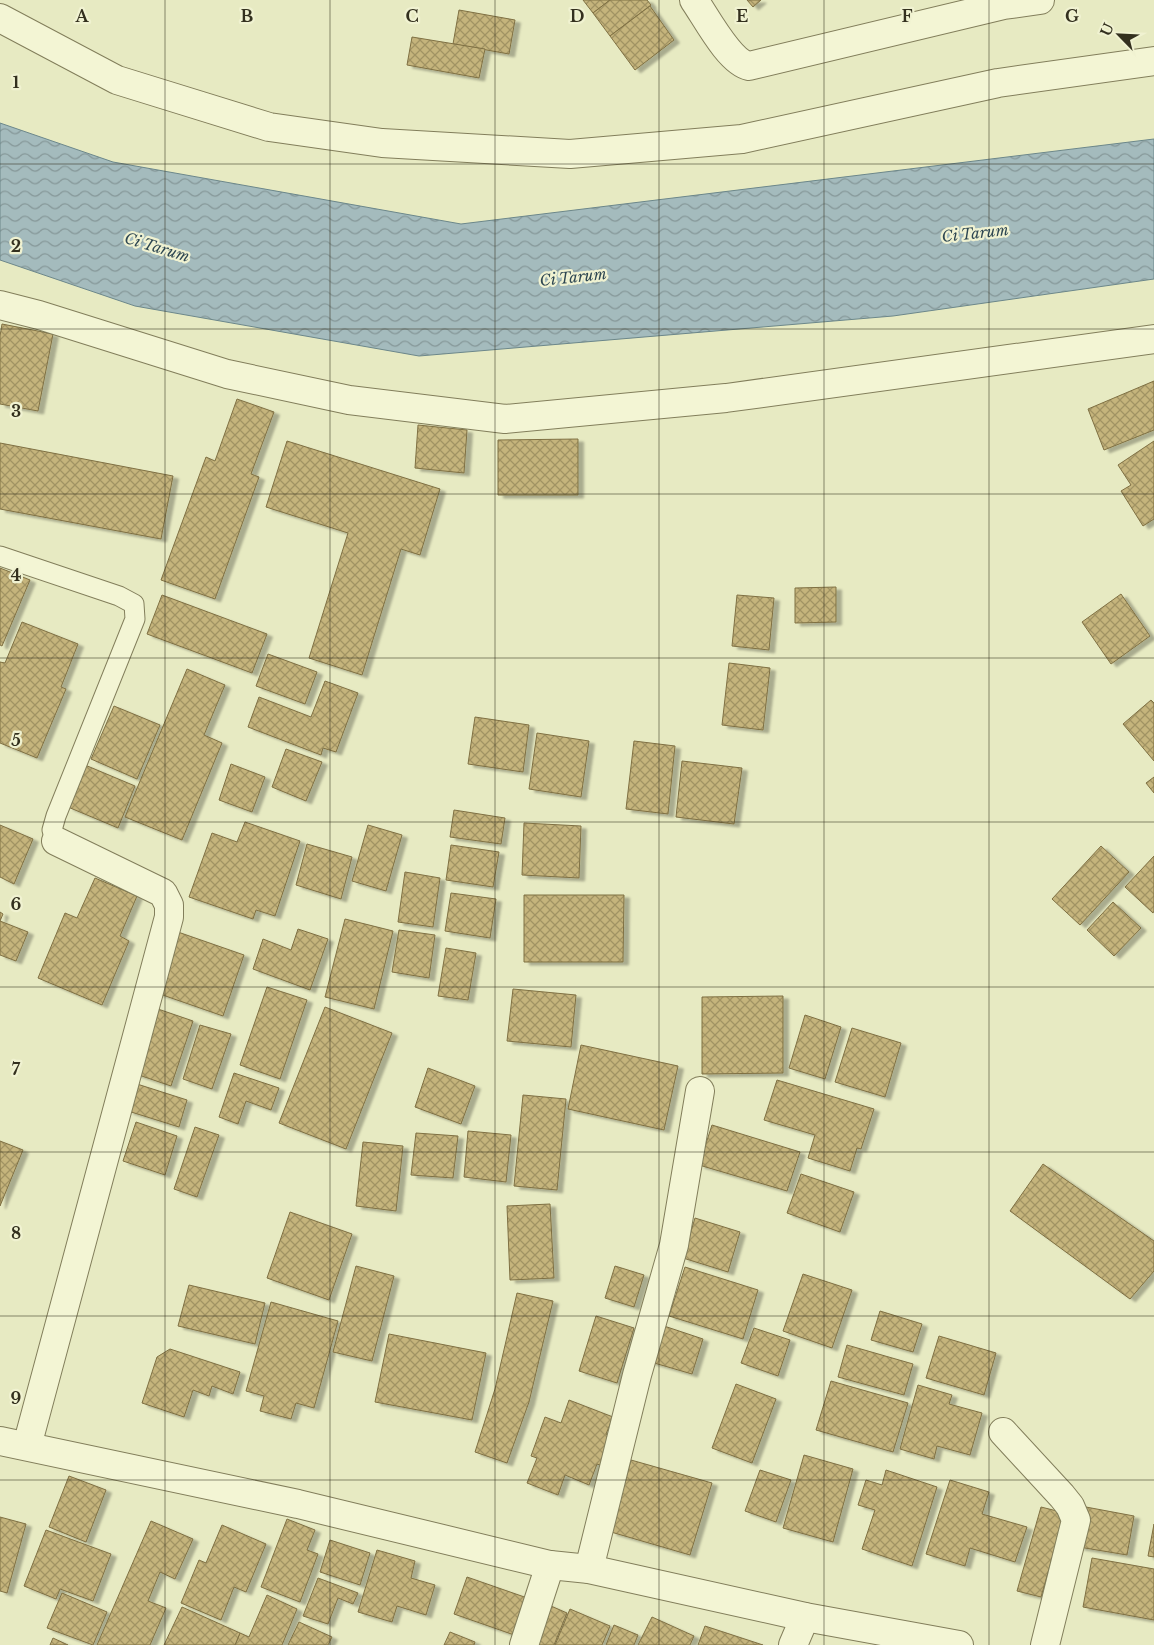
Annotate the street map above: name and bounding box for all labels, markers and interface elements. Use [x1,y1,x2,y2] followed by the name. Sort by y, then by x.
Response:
[75,6,90,26] text: A
[241,6,254,26] text: B
[405,6,419,26] text: C
[570,6,584,26] text: D
[736,6,748,26] text: E
[901,6,913,26] text: F
[1065,6,1079,26] text: G
[1094,10,1144,60] north arrow
[1096,20,1118,39] text: U
[13,72,20,92] text: 1
[941,220,1009,246] water label: Ci Tarum
[122,228,192,266] water label: Ci Tarum
[11,236,21,256] text: 2
[539,264,607,290] water label: Ci Tarum
[11,401,21,421] text: 3
[11,565,21,585] text: 4
[11,730,21,750] text: 5
[11,894,22,914] text: 6
[12,1059,21,1079] text: 7
[11,1223,21,1243] text: 8
[11,1388,22,1408] text: 9

